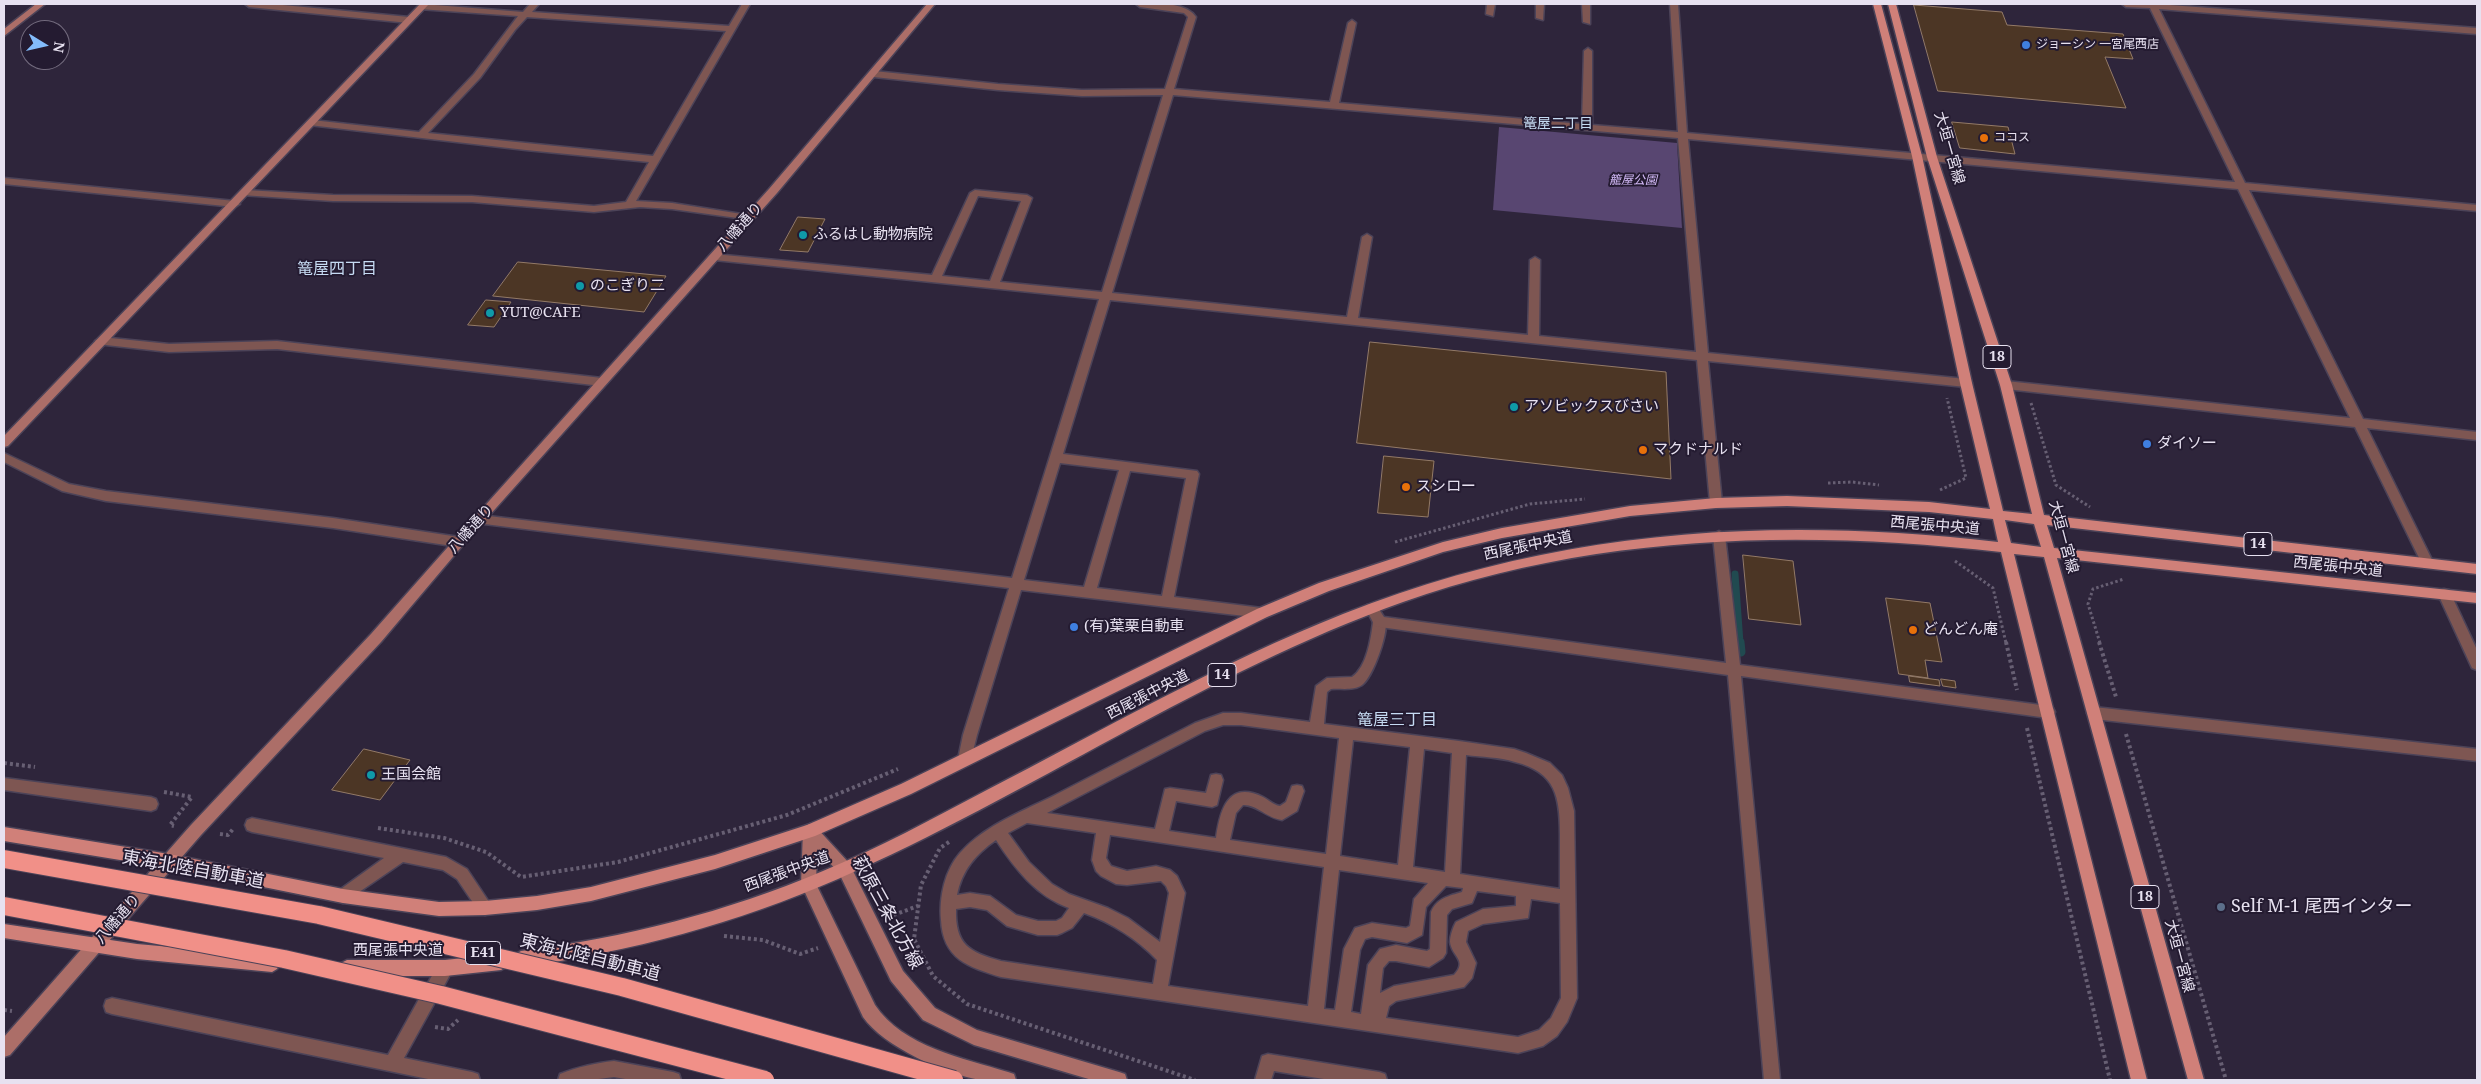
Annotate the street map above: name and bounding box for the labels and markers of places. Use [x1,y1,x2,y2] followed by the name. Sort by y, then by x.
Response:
[2036,38,2159,52] place label: ジョーシン 一宮尾西店
[2020,39,2032,51] marker: ジョーシン 一宮尾西店
[1994,131,2030,145] place label: ココス
[1978,132,1990,144] marker: ココス
[813,226,933,244] place label: ふるはし動物病院
[797,229,809,241] marker: ふるはし動物病院
[590,277,665,295] place label: のこぎり二
[574,280,586,292] marker: のこぎり二
[500,304,581,322] place label: YUT@CAFE
[484,307,496,319] marker: YUT@CAFE
[1524,398,1659,416] place label: アソビックスびさい
[1508,401,1520,413] marker: アソビックスびさい
[2157,435,2217,453] place label: ダイソー
[2141,438,2153,450] marker: ダイソー
[1653,441,1743,459] place label: マクドナルド
[1637,444,1649,456] marker: マクドナルド
[1416,478,1476,496] place label: スシロー
[1400,481,1412,493] marker: スシロー
[1084,618,1184,636] place label: (有)葉栗自動車
[1068,621,1080,633] marker: (有)葉栗自動車
[1923,621,1998,639] place label: どんどん庵
[1907,624,1919,636] marker: どんどん庵
[381,766,441,784] place label: 王国会館
[365,769,377,781] marker: 王国会館
[2231,896,2413,918] place label: Self M-1 尾西インター
[2215,901,2227,913] marker: Self M-1 尾西インター

